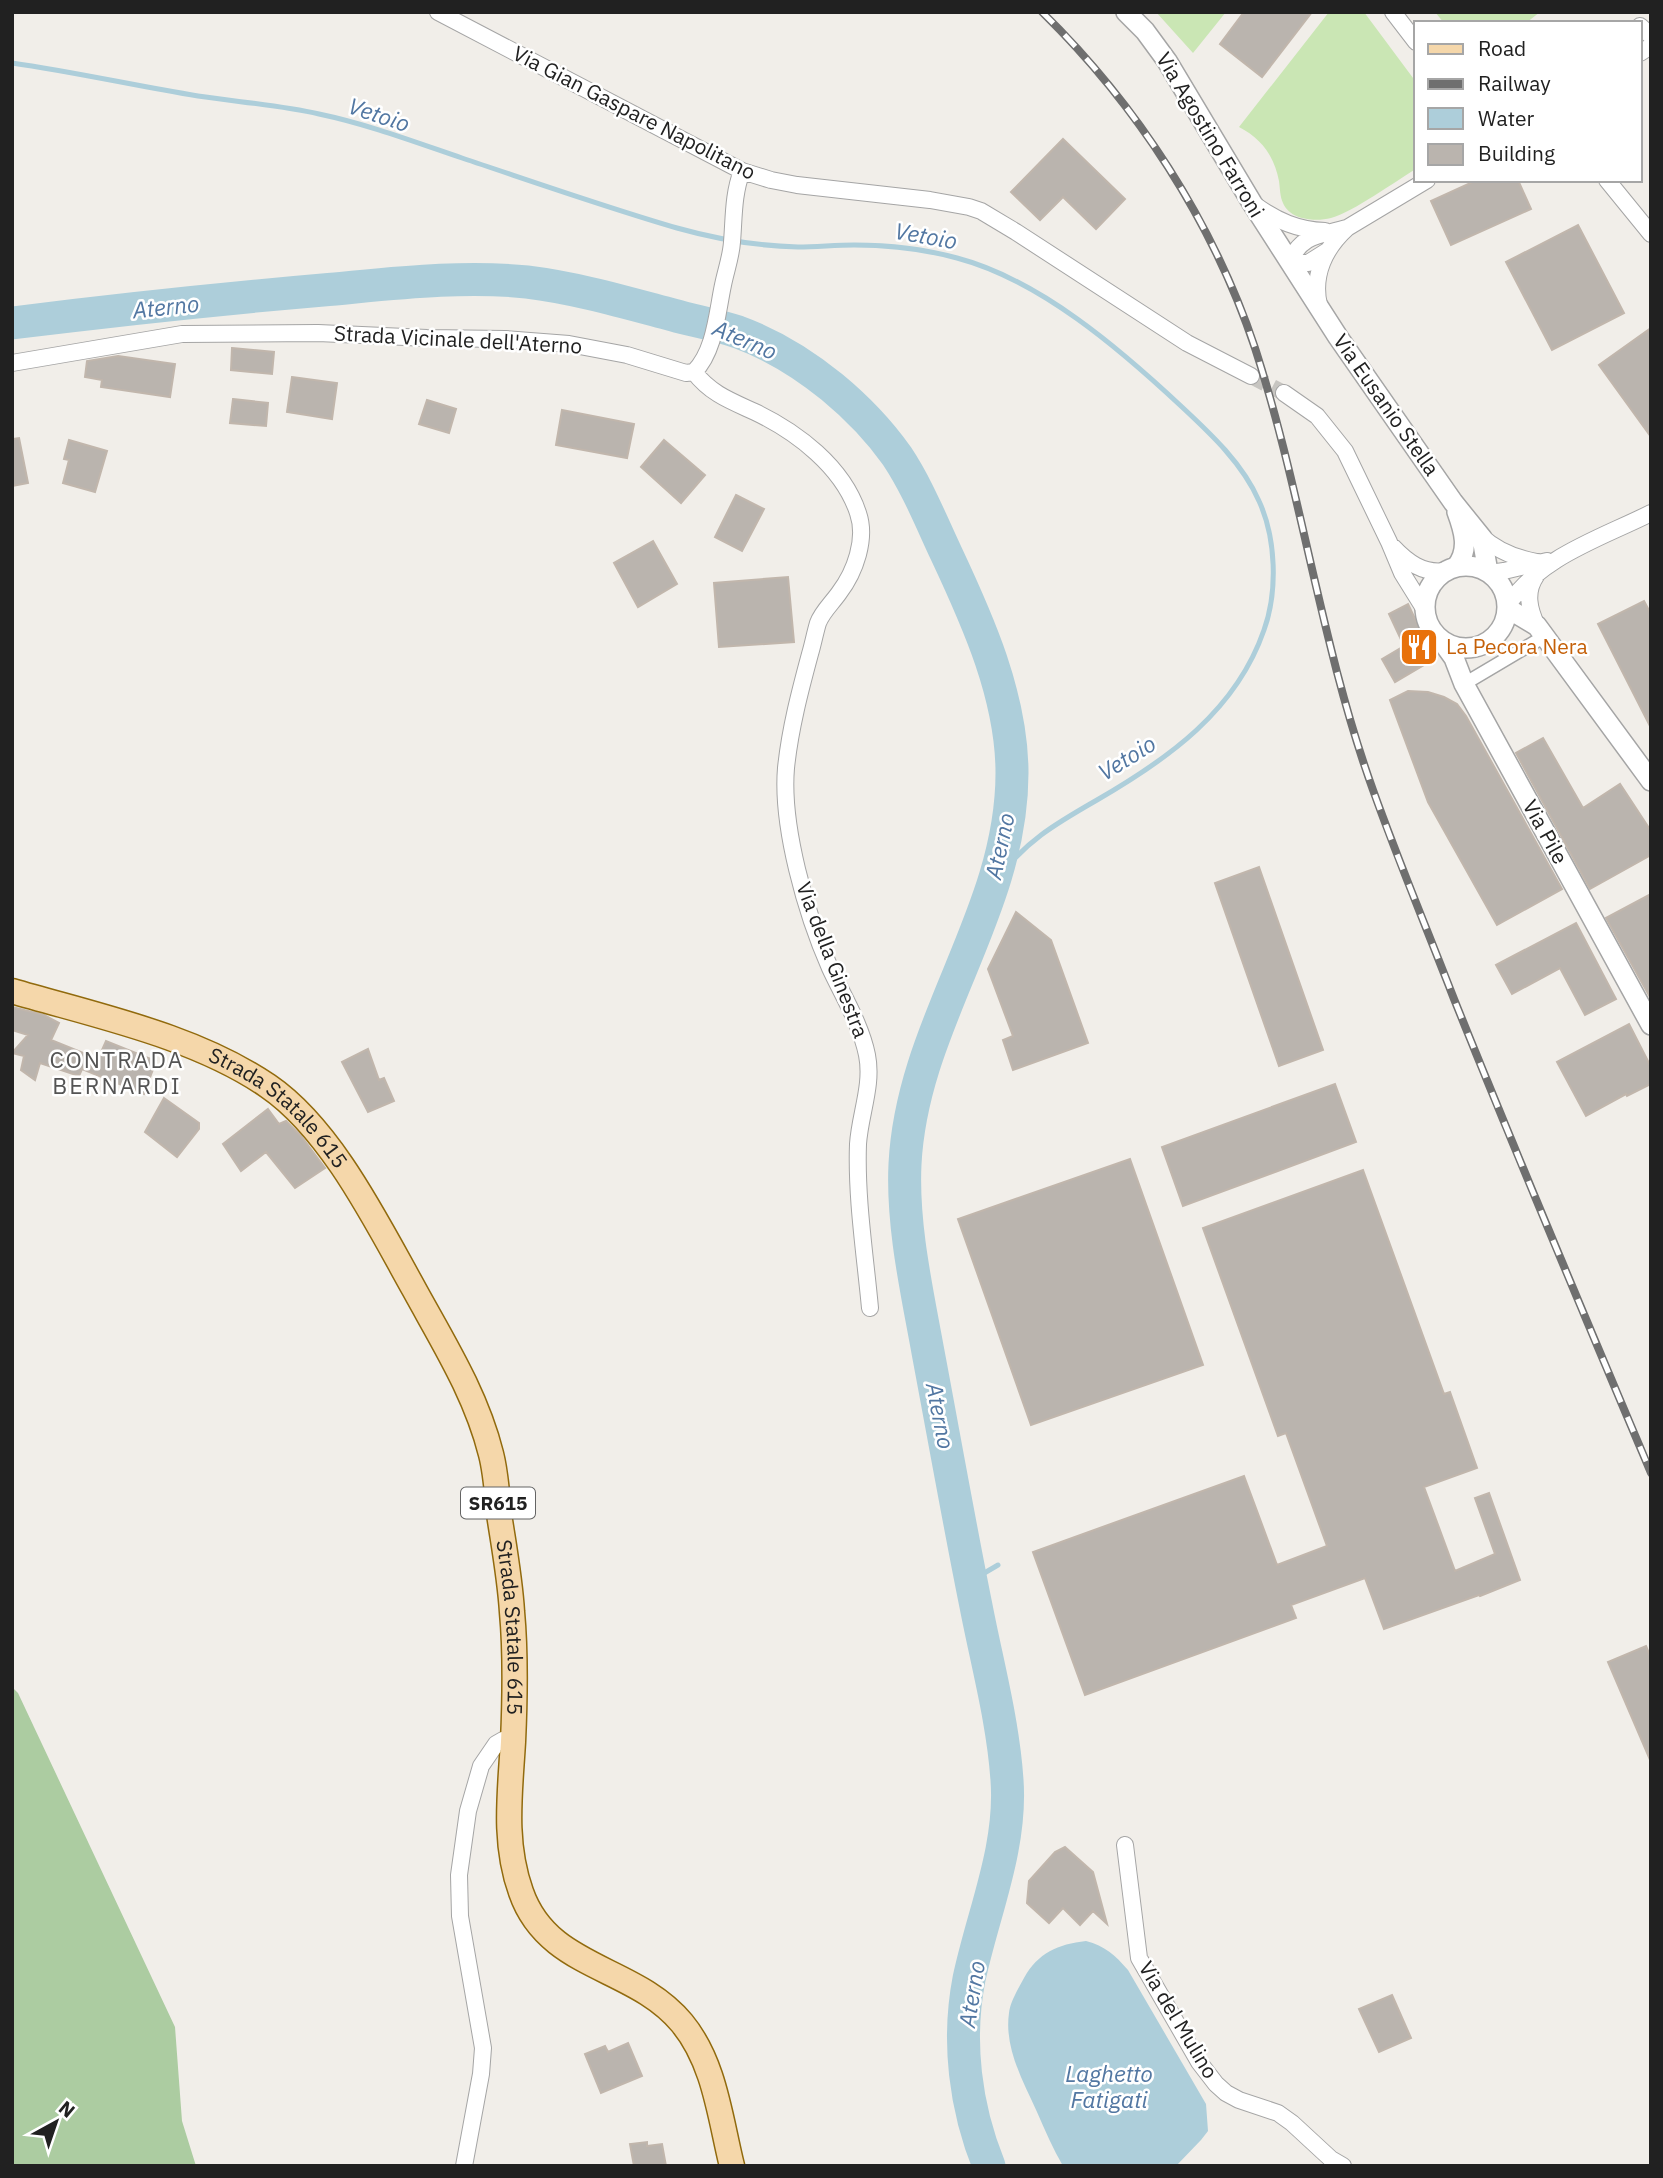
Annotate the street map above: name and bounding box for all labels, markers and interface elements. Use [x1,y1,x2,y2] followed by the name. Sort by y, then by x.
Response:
[1414,21,1642,182] legend
[1478,34,1526,62] text: Road
[508,39,761,186] street label: Via Gian Gaspare Napolitano
[1150,47,1271,222] street label: Via Agostino Farroni
[1478,69,1551,97] text: Railway
[345,90,414,138] water label: Vetoio
[1478,104,1535,132] text: Water
[1478,139,1555,167] text: Building
[892,215,960,255] water label: Vetoio
[130,288,201,325] water label: Aterno
[708,312,782,366] water label: Aterno
[333,319,583,359] street label: Strada Vicinale dell'Aterno
[1327,328,1446,481] street label: Via Eusanio Stella
[1398,626,1440,668] restaurant icon: La Pecora Nera
[1446,632,1588,660] place label: La Pecora Nera
[1092,728,1161,787] water label: Vetoio
[1517,794,1575,869] street label: Via Pile
[977,810,1021,883] water label: Aterno
[790,878,876,1042] street label: Via della Ginestra
[205,1040,355,1173] street label: Strada Statale 615
[49,1044,185,1100] district label: CONTRADA BERNARDI
[920,1379,962,1452] water label: Aterno
[461,1488,535,1518] road number: SR615
[490,1538,530,1716] street label: Strada Statale 615
[1133,1956,1225,2083] street label: Via del Mulino
[951,1958,991,2030] water label: Aterno
[1065,2058,1153,2114] water label: Laghetto Fatigati
[21,2087,91,2157] north arrow
[54,2095,80,2123] text: N

